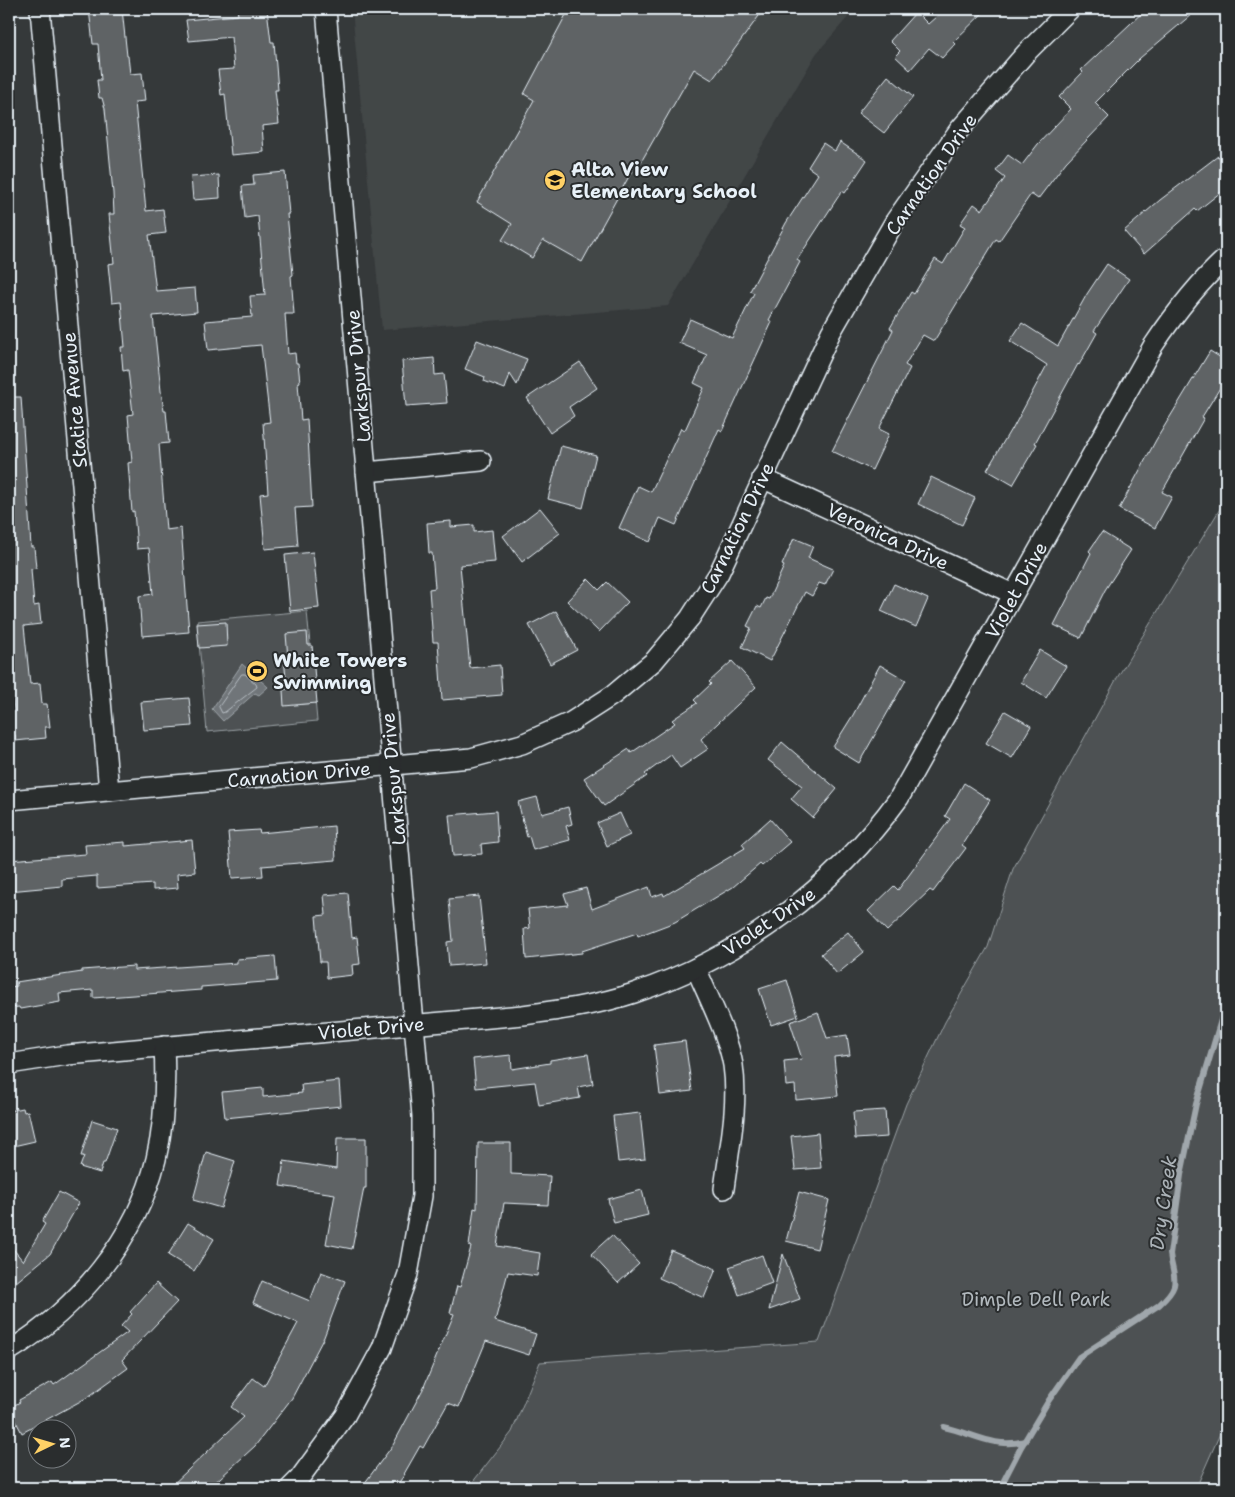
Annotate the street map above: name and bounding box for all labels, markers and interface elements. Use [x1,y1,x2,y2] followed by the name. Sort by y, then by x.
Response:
[880,108,983,240] street label: Carnation Drive
[571,157,757,204] place label: Alta View Elementary School
[543,168,567,192] school or university icon: Alta View Elementary School
[340,308,377,443] street label: Larkspur Drive
[56,331,93,469] street label: Statice Avenue
[695,458,780,598] street label: Carnation Drive
[823,497,953,576] street label: Veronica Drive
[980,537,1053,643] street label: Violet Drive
[273,648,407,695] place label: White Towers Swimming
[245,659,269,683] sports icon: White Towers Swimming
[375,711,412,846] street label: Larkspur Drive
[226,756,372,793] street label: Carnation Drive
[718,881,821,962] street label: Violet Drive
[317,1011,425,1046] street label: Violet Drive
[1144,1154,1183,1252] water label: Dry Creek
[961,1287,1111,1312] park label: Dimple Dell Park
[28,1420,78,1470] north arrow
[56,1437,74,1449] text: N

